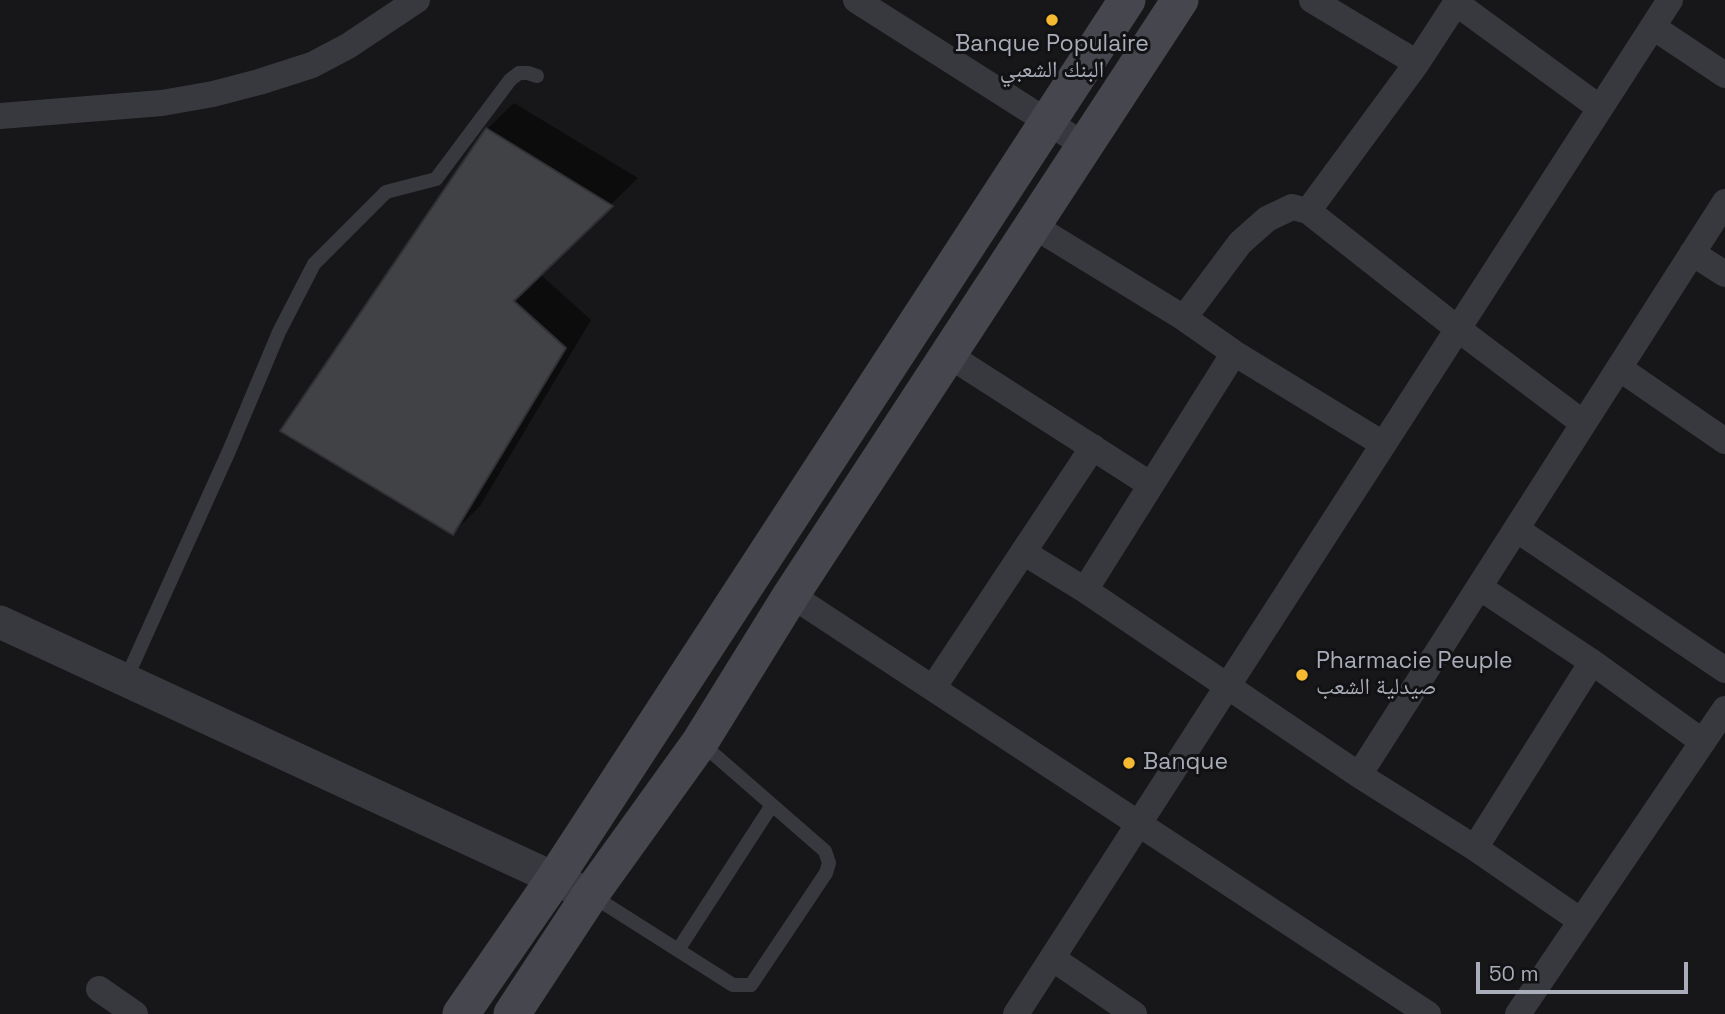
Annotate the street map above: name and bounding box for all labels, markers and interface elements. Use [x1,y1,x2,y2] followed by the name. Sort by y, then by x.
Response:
[1044,12,1060,28] marker: Banque Populaire البنك الشعبي
[955,31,1149,85] place label: Banque Populaire البنك الشعبي
[1316,648,1513,702] place label: Pharmacie Peuple صيدلية الشعب
[1294,667,1310,683] marker: Pharmacie Peuple صيدلية الشعب
[1143,749,1228,777] place label: Banque
[1121,755,1137,771] marker: Banque
[1480,948,1692,992] scale bar
[1489,960,1539,987] text: 50 m

